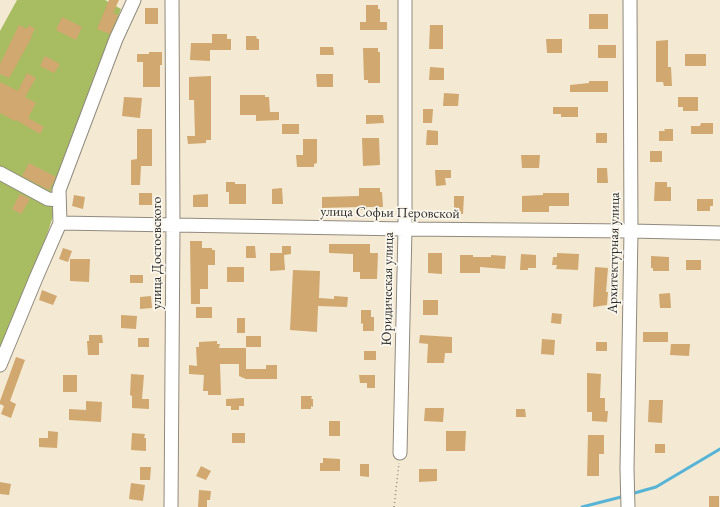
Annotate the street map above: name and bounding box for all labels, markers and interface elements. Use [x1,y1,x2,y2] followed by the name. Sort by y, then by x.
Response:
[605,192,623,314] street label: Архитектурная улица
[149,197,165,309] street label: улица Достоевского
[320,203,460,223] street label: улица Софьи Перовской
[379,232,397,346] street label: Юридическая улица

